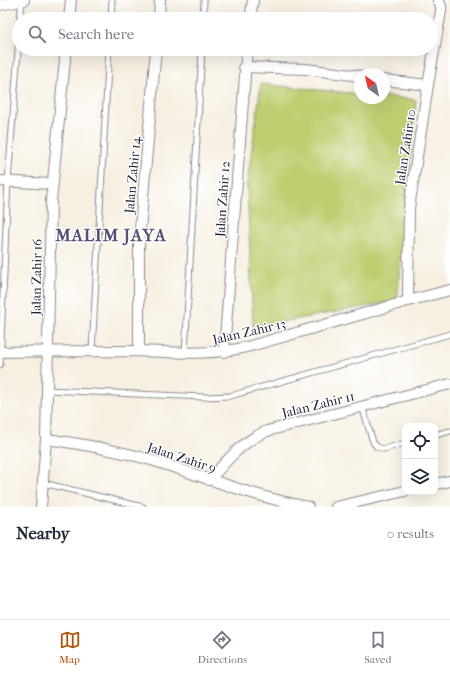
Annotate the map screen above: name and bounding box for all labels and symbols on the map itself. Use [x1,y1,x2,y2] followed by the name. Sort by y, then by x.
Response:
[354,68,390,104] north arrow
[392,108,419,187] street label: Jalan Zahir 10
[122,136,143,215] street label: Jalan Zahir 14
[212,160,233,239] street label: Jalan Zahir 12
[54,225,167,246] district label: MALIM JAYA
[28,238,45,316] street label: Jalan Zahir 16
[210,316,287,347] street label: Jalan Zahir 13
[279,388,356,421] street label: Jalan Zahir 11
[145,439,218,476] street label: Jalan Zahir 9

